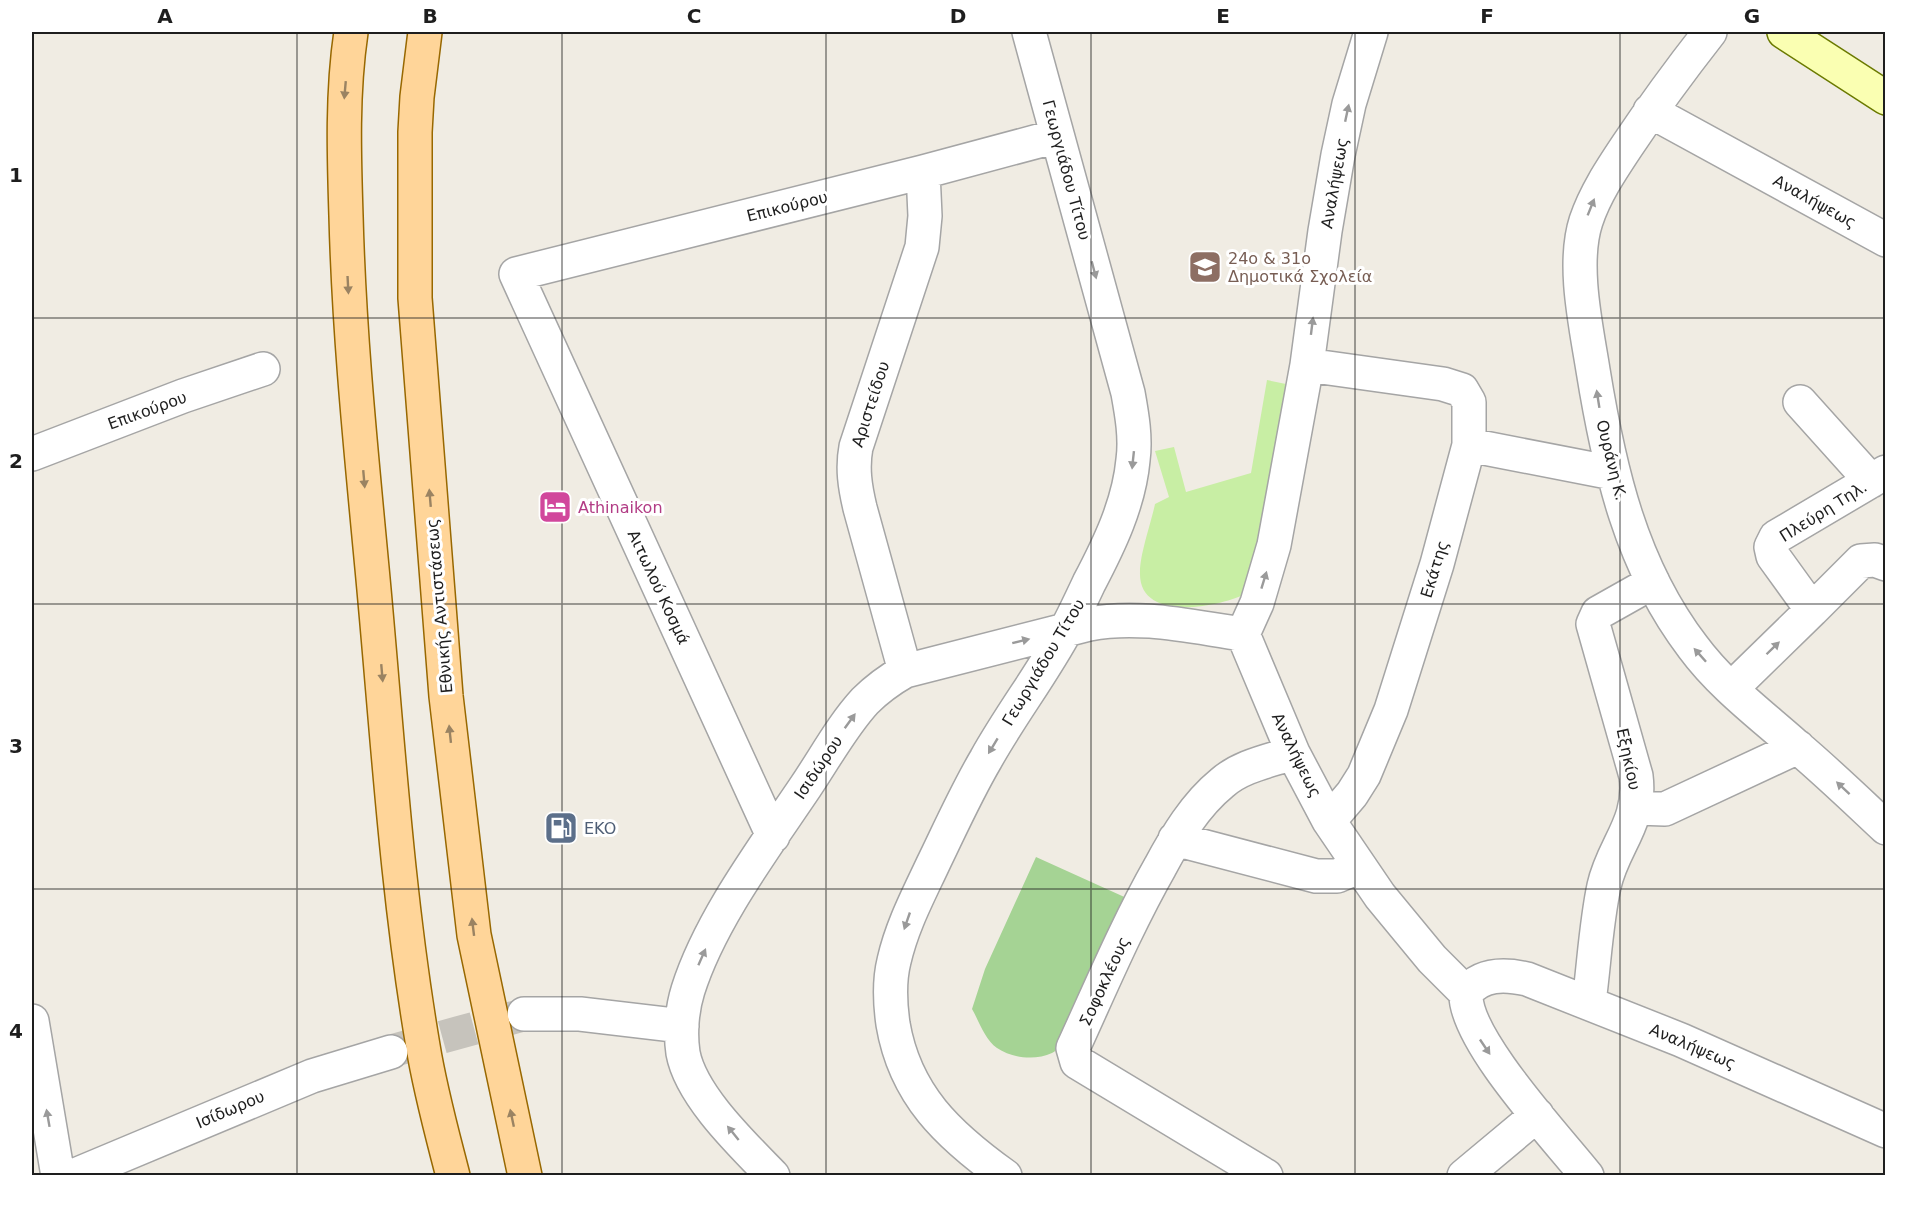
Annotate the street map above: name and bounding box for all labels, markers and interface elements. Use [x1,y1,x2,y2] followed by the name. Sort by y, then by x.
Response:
[157,4,173,28] text: A
[422,4,438,28] text: B
[687,4,701,28] text: C
[950,4,966,28] text: D
[1216,4,1230,28] text: E
[1480,4,1494,28] text: F
[1744,4,1760,28] text: G
[340,80,350,99] one-way arrow
[1039,98,1094,242] street label: Γεωργιάδου Τίτου
[1343,104,1352,123] one-way arrow
[1317,136,1352,230] street label: Αναλήψεως
[9,163,23,187] text: 1
[1770,171,1860,232] street label: Αναλήψεως
[745,187,830,226] street label: Επικούρου
[1586,198,1596,216] one-way arrow
[1187,249,1223,285] school or university icon: 24ο & 31ο Δημοτικά Σχολεία
[1228,249,1372,286] place label: 24ο & 31ο Δημοτικά Σχολεία
[1090,262,1099,280] one-way arrow
[344,275,353,294] one-way arrow
[1308,317,1317,336] one-way arrow
[848,359,893,450] street label: Αριστείδου
[105,387,189,434] street label: Επικούρου
[1593,390,1602,409] one-way arrow
[1592,418,1631,502] street label: Ουράνη Κ.
[9,449,23,473] text: 2
[1128,451,1138,470] one-way arrow
[359,469,369,488] one-way arrow
[1776,477,1870,546] street label: Πλεύρη Τηλ.
[425,488,435,507] one-way arrow
[537,489,573,525] hotel icon: Athinaikon
[578,498,663,517] place label: Athinaikon
[422,518,457,694] street label: Εθνικής Αντιστάσεως
[624,527,693,647] street label: Αιτωλού Κοσμά
[1417,538,1452,600] street label: Εκάτης
[1260,571,1269,589] one-way arrow
[998,596,1089,729] street label: Γεωργιάδου Τίτου
[1012,636,1030,645] one-way arrow
[1765,641,1780,655] one-way arrow
[1693,648,1707,663] one-way arrow
[377,664,387,683] one-way arrow
[1268,710,1325,801] street label: Αναλήψεως
[844,713,856,729] one-way arrow
[445,724,455,743] one-way arrow
[1613,726,1644,792] street label: Εξηκίου
[790,732,847,803] street label: Ισιδώρου
[9,734,23,758] text: 3
[988,738,998,755] one-way arrow
[1835,781,1850,795] one-way arrow
[543,810,579,846] fuel station icon: EKO
[584,819,616,838] place label: EKO
[902,912,912,930] one-way arrow
[468,918,478,937] one-way arrow
[1076,934,1133,1029] street label: Σοφοκλέους
[698,948,707,966] one-way arrow
[9,1019,23,1043] text: 4
[1647,1020,1739,1073] street label: Αναλήψεως
[1480,1038,1491,1055] one-way arrow
[193,1087,267,1132] street label: Ισίδωρου
[43,1108,52,1127] one-way arrow
[507,1109,516,1128] one-way arrow
[727,1125,740,1141] one-way arrow

